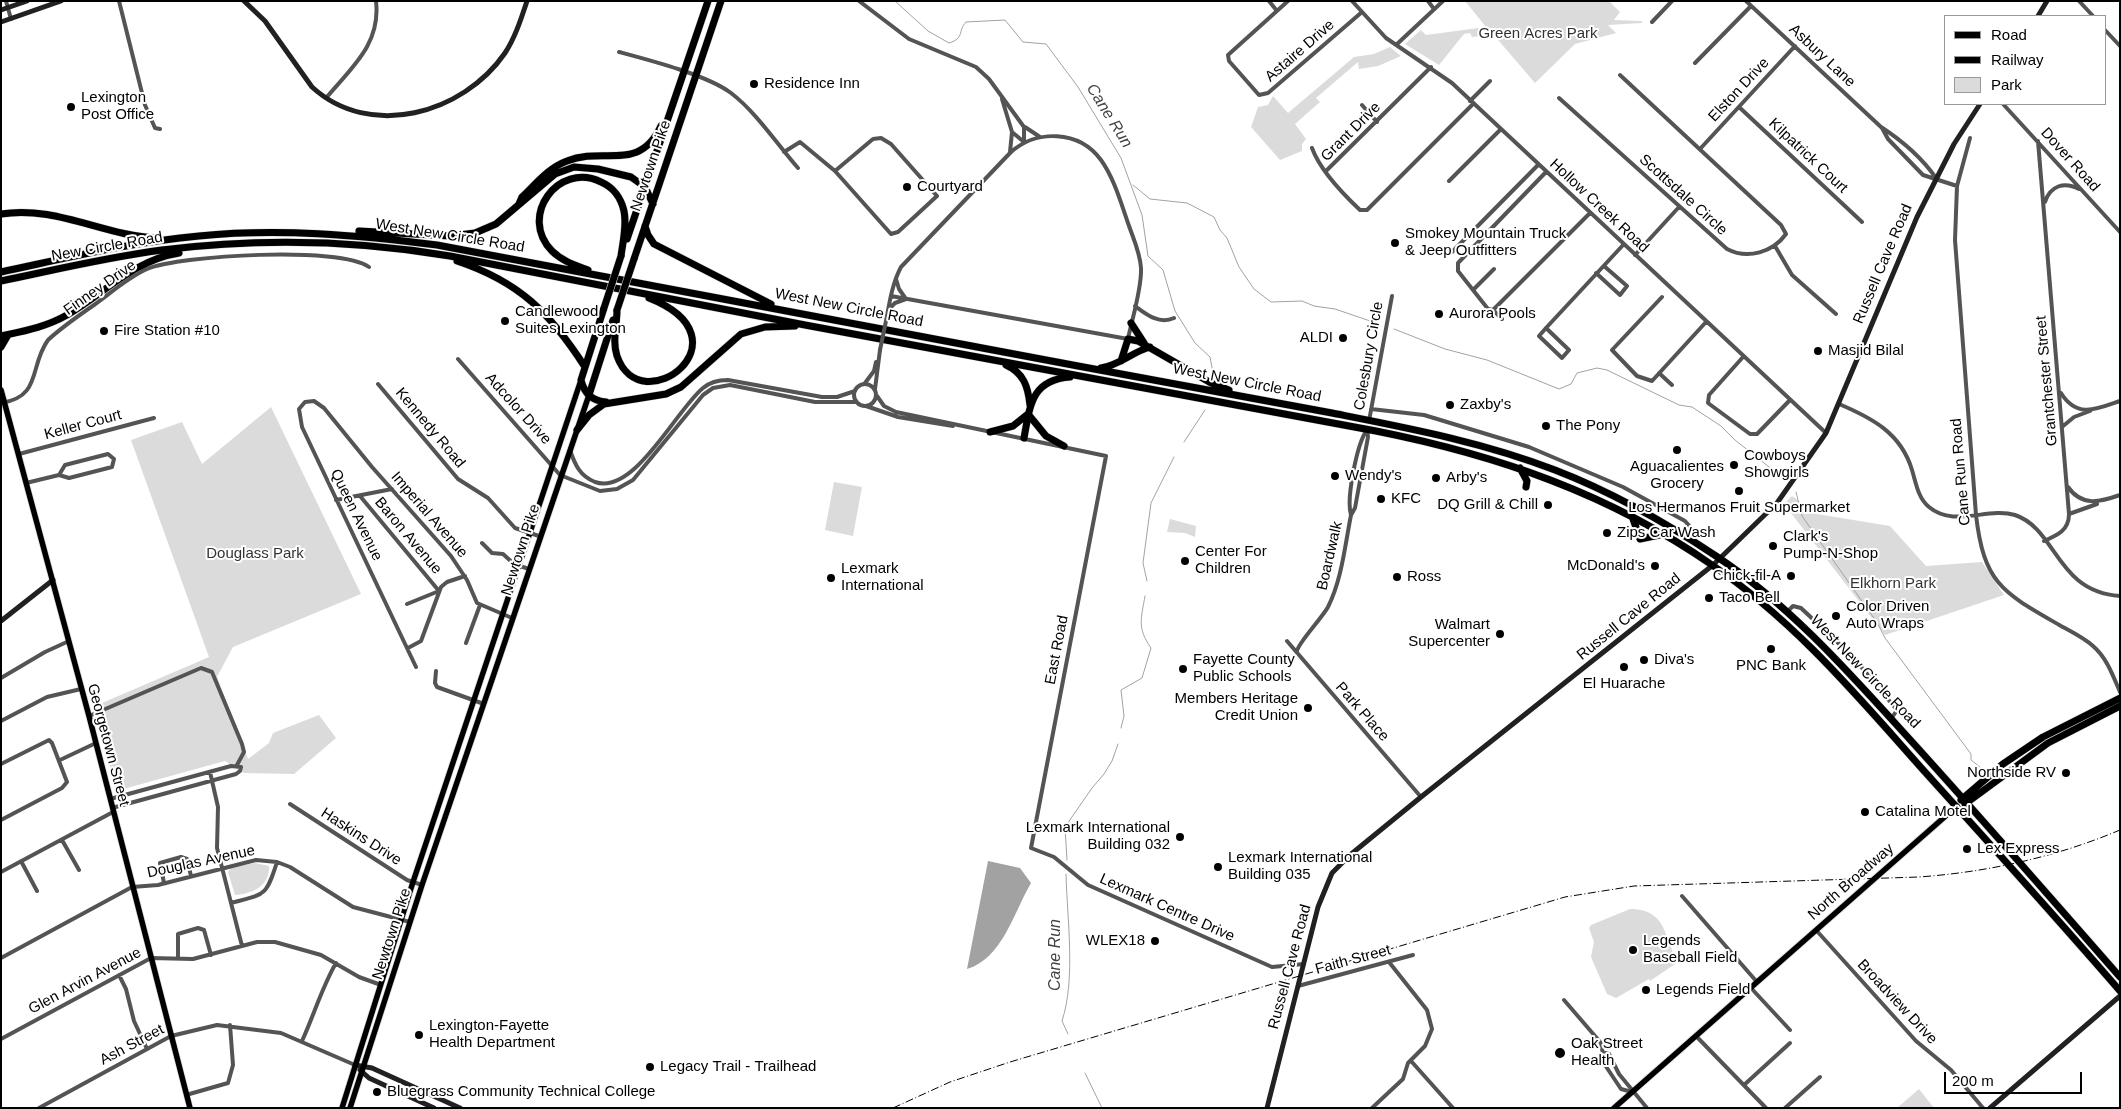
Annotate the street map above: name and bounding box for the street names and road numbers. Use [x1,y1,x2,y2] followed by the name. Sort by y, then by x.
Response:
[1262,16,1338,86] street label: Astaire Drive
[1785,21,1859,91] street label: Asbury Lane
[1705,54,1773,126] street label: Elston Drive
[1318,99,1384,165] street label: Grant Drive
[1765,115,1851,197] street label: Kilpatrick Court
[627,118,675,214] street label: Newtown Pike
[2037,124,2103,196] street label: Dover Road
[1635,151,1731,239] street label: Scottsdale Circle
[1546,155,1652,257] street label: Hollow Creek Road
[1850,201,1916,327] street label: Russell Cave Road
[374,215,526,257] street label: West New Circle Road
[50,228,164,266] street label: New Circle Road
[60,256,140,320] street label: Finney Drive
[773,285,925,331] street label: West New Circle Road
[1351,300,1387,412] street label: Colesbury Circle
[2032,315,2062,447] street label: Grantchester Street
[1171,360,1323,406] street label: West New Circle Road
[481,370,555,448] street label: Adcolor Drive
[391,384,469,472] street label: Kennedy Road
[42,406,124,444] street label: Keller Court
[1947,418,1975,526] street label: Cane Run Road
[326,466,386,564] street label: Queen Avenue
[387,468,471,562] street label: Imperial Avenue
[371,494,445,578] street label: Baron Avenue
[498,502,544,598] street label: Newtown Pike
[1313,520,1347,592] street label: Boardwalk
[1573,570,1685,664] street label: Russell Cave Road
[1806,612,1924,732] street label: West New Circle Road
[1041,614,1073,686] street label: East Road
[1331,679,1393,745] street label: Park Place
[83,682,133,808] street label: Georgetown Street
[317,804,405,870] street label: Haskins Drive
[1805,840,1897,924] street label: North Broadway
[145,842,257,882] street label: Douglas Avenue
[1097,870,1237,946] street label: Lexmark Centre Drive
[369,886,415,982] street label: Newtown Pike
[1265,903,1315,1031] street label: Russell Cave Road
[1313,941,1393,979] street label: Faith Street
[26,944,144,1018] street label: Glen Arvin Avenue
[1853,956,1941,1048] street label: Broadview Drive
[97,1021,167,1069] street label: Ash Street

